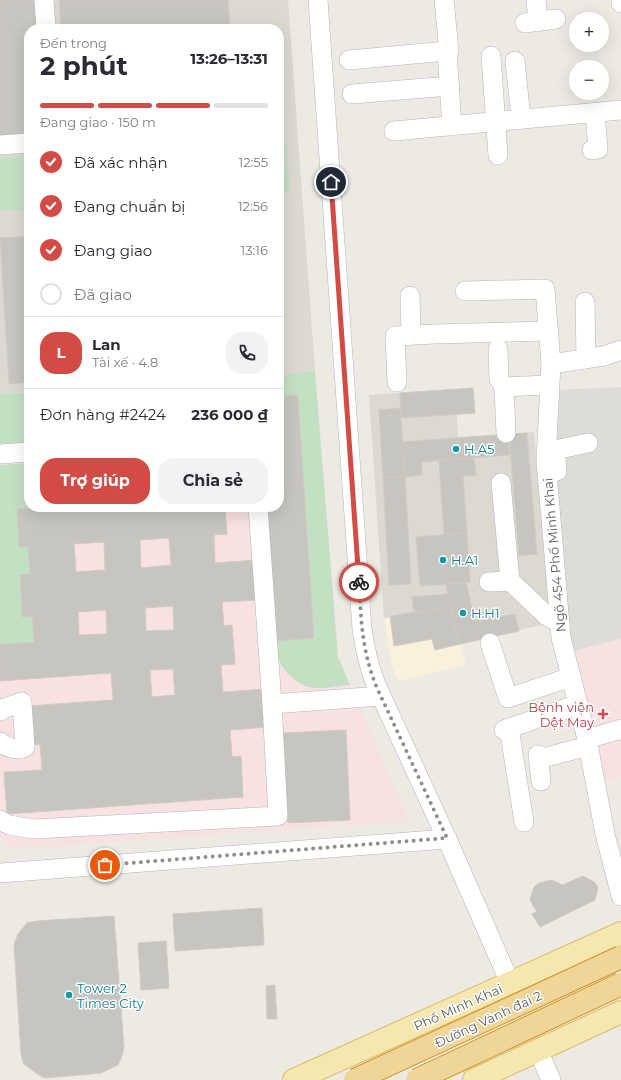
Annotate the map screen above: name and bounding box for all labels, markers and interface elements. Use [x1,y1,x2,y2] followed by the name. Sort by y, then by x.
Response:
[569,12,609,100] map controls
[569,12,609,52] button: +
[40,35,107,51] text: Đến trong
[190,49,268,68] text: 13:26–13:31
[40,50,128,82] text: 2 phút
[569,60,609,100] button: −
[40,114,156,130] text: Đang giao · 150 m
[40,151,62,173] icon: check
[74,153,168,172] text: Đã xác nhận
[239,154,268,170] text: 12:55
[314,165,348,199] pin
[320,171,342,193] icon: home
[40,195,62,217] icon: check
[74,197,185,216] text: Đang chuẩn bị
[238,198,268,214] text: 12:56
[40,239,62,261] icon: check
[74,241,152,260] text: Đang giao
[241,242,268,258] text: 13:16
[74,285,132,304] text: Đã giao
[226,332,268,374] button: phone
[92,335,121,354] text: Lan
[56,343,66,362] text: L
[92,354,158,370] text: Tài xế · 4.8
[40,405,166,424] text: Đơn hàng #2424
[191,405,268,424] text: 236 000 ₫
[464,441,494,457] place label: H.A5
[451,444,461,454] marker: H.A5
[40,458,150,504] button: Trợ giúp
[158,458,268,504] button: Chia sẻ
[539,477,569,633] street label: Ngõ 454 Phố Minh Khai
[451,552,478,568] place label: H.A1
[438,555,448,565] marker: H.A1
[339,562,379,602] courier
[348,571,370,593] icon: bike
[471,605,500,621] place label: H.H1
[458,608,468,618] marker: H.H1
[528,699,595,730] place label: Bệnh viện Dệt May
[597,708,609,720] marker: Bệnh viện Dệt May
[88,848,122,882] pin
[94,854,116,876] icon: bag
[77,980,145,1011] place label: Tower 2 Times City
[411,980,505,1034] street label: Phố Minh Khai
[432,987,544,1051] street label: Đường Vành đai 2
[64,990,74,1000] marker: Tower 2 Times City

